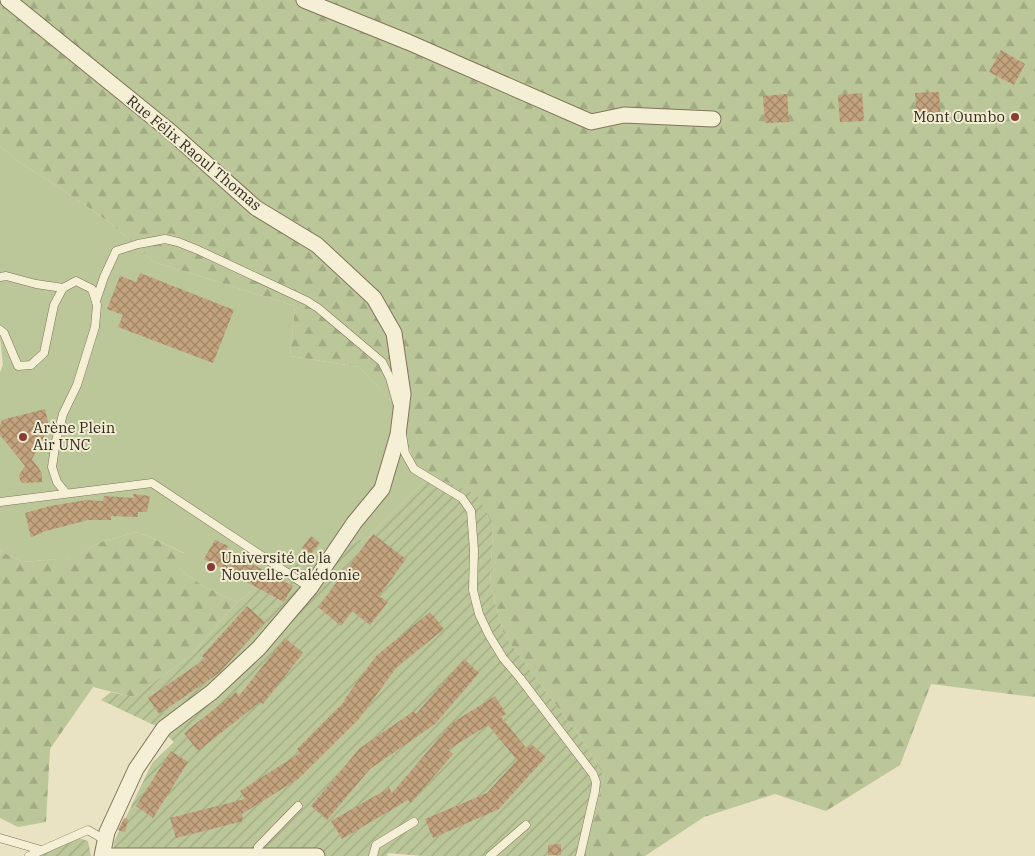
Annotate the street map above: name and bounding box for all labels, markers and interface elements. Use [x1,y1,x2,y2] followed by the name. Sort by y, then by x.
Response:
[123,91,266,215] street label: Rue Félix Raoul Thomas
[913,107,1005,126] place label: Mont Oumbo
[1009,111,1021,123] marker: Mont Oumbo
[33,418,116,454] place label: Arène Plein Air UNC
[17,431,29,443] marker: Arène Plein Air UNC
[221,548,360,584] place label: Université de la Nouvelle-Calédonie
[205,561,217,573] marker: Université de la Nouvelle-Calédonie

